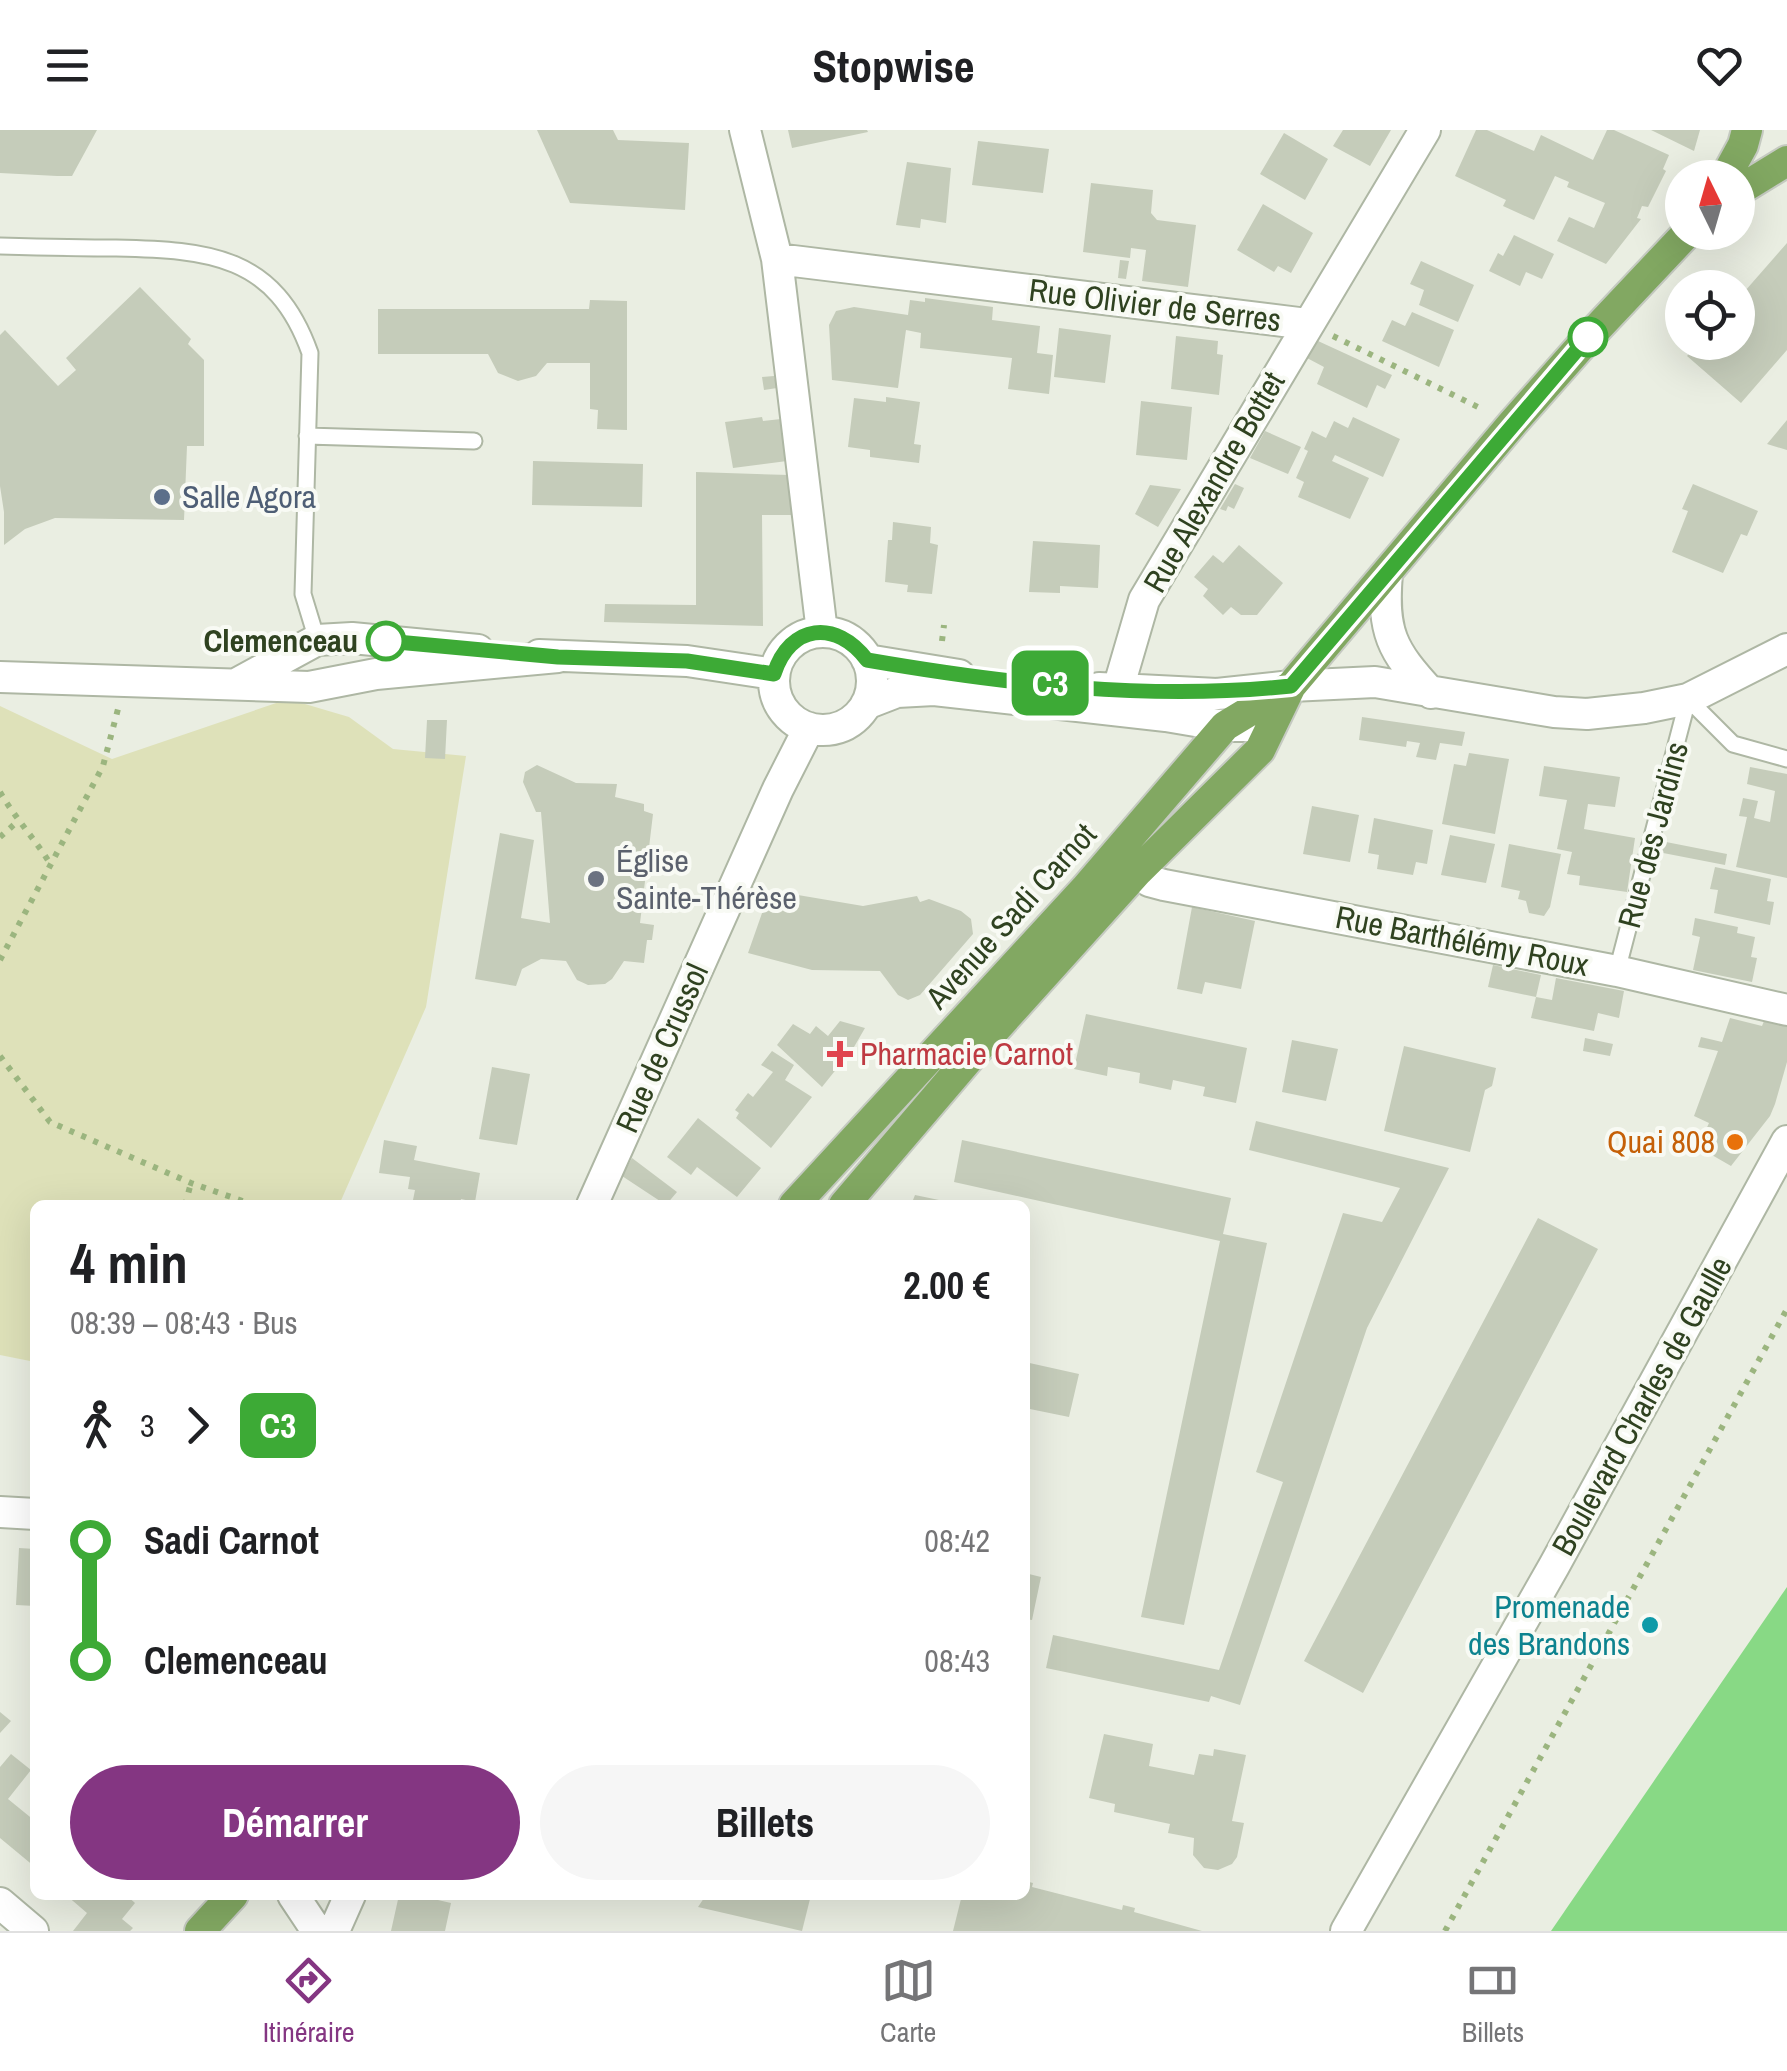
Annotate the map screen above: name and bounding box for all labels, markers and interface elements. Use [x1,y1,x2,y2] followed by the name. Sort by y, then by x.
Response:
[812,35,975,96] text: Stopwise
[40,38,95,93] icon: menu
[1692,38,1747,93] icon: heart
[1665,160,1755,250] north arrow
[1665,160,1755,360] map controls
[1027,268,1284,341] street label: Rue Olivier de Serres
[1665,270,1755,360] button: locate
[1569,318,1607,356] unlabelled marker
[1133,364,1294,600] street label: Rue Alexandre Bottet
[182,475,317,518] place label: Salle Agora
[151,486,173,508] marker: Salle Agora
[203,619,358,662] place label: Clemenceau
[367,622,405,660] marker: Clemenceau
[1005,650,1095,716] line badge: C3
[1032,660,1068,707] text: C3
[1607,737,1698,933] street label: Rue des Jardins
[915,814,1106,1018] street label: Avenue Sadi Carnot
[616,839,797,919] place label: Église Sainte-Thérèse
[585,868,607,890] marker: Église Sainte-Thérèse
[1332,895,1592,986] street label: Rue Barthélémy Roux
[605,956,718,1139] street label: Rue de Crussol
[860,1032,1073,1075] place label: Pharmacie Carnot
[829,1043,851,1065] marker: Pharmacie Carnot
[1607,1120,1715,1163] place label: Quai 808
[1724,1131,1746,1153] marker: Quai 808
[70,1226,188,1300] text: 4 min
[1541,1249,1742,1563] street label: Boulevard Charles de Gaulle
[903,1260,990,1311] text: 2.00 €
[70,1301,298,1344] text: 08:39 – 08:43 · Bus
[70,1398,125,1453] icon: walk
[170,1398,225,1453] icon: forward
[260,1402,296,1449] text: C3
[140,1404,155,1447] text: 3
[144,1515,319,1566] text: Sadi Carnot
[924,1519,990,1562] text: 08:42
[1468,1585,1630,1665] place label: Promenade des Brandons
[1639,1614,1661,1636] marker: Promenade des Brandons
[144,1635,328,1686] text: Clemenceau
[924,1639,990,1682] text: 08:43
[70,1765,520,1880] button: Démarrer
[540,1765,990,1880] button: Billets
[263,1953,355,2051] tab: Itinéraire
[880,1953,936,2051] tab: Carte
[1462,1953,1524,2051] tab: Billets

